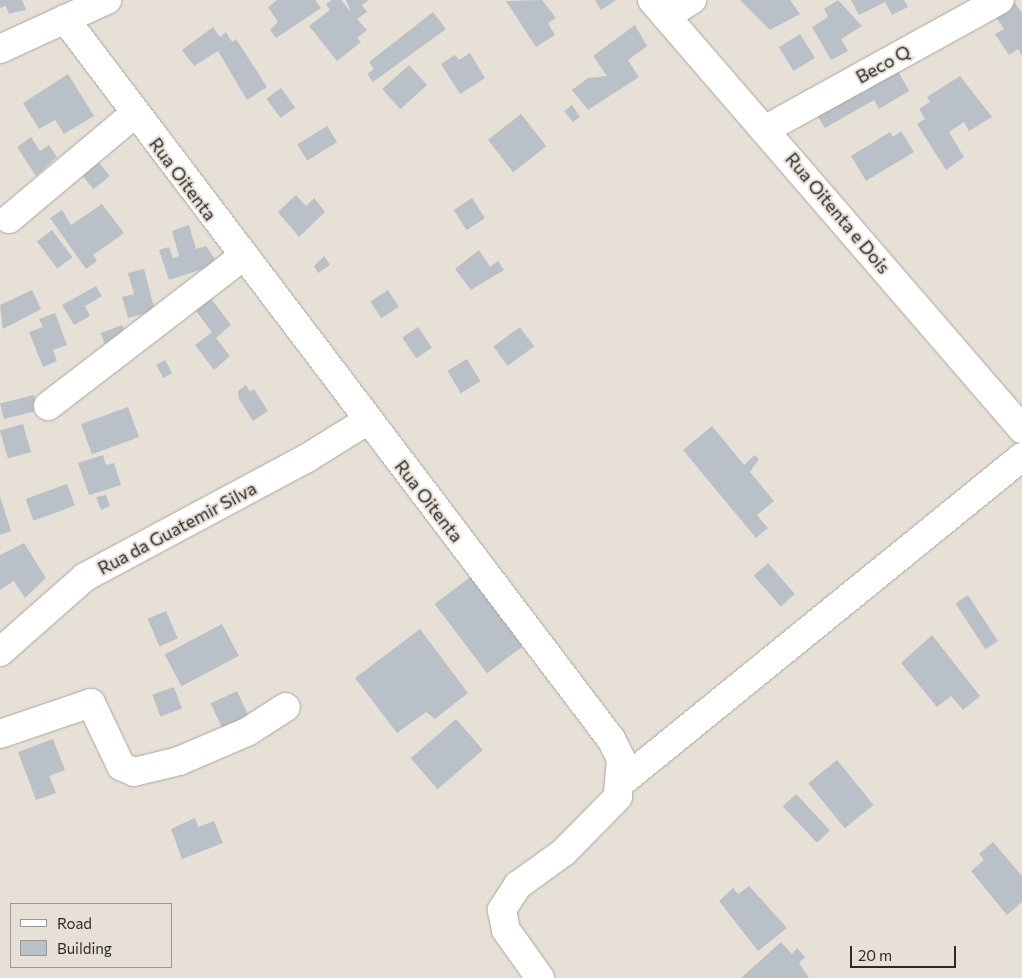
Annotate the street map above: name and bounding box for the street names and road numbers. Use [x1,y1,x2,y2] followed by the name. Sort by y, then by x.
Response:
[852,40,914,88] street label: Beco Q
[145,133,221,225] street label: Rua Oitenta
[781,148,895,278] street label: Rua Oitenta e Dois
[390,456,468,546] street label: Rua Oitenta
[94,477,260,579] street label: Rua da Guatemir Silva

